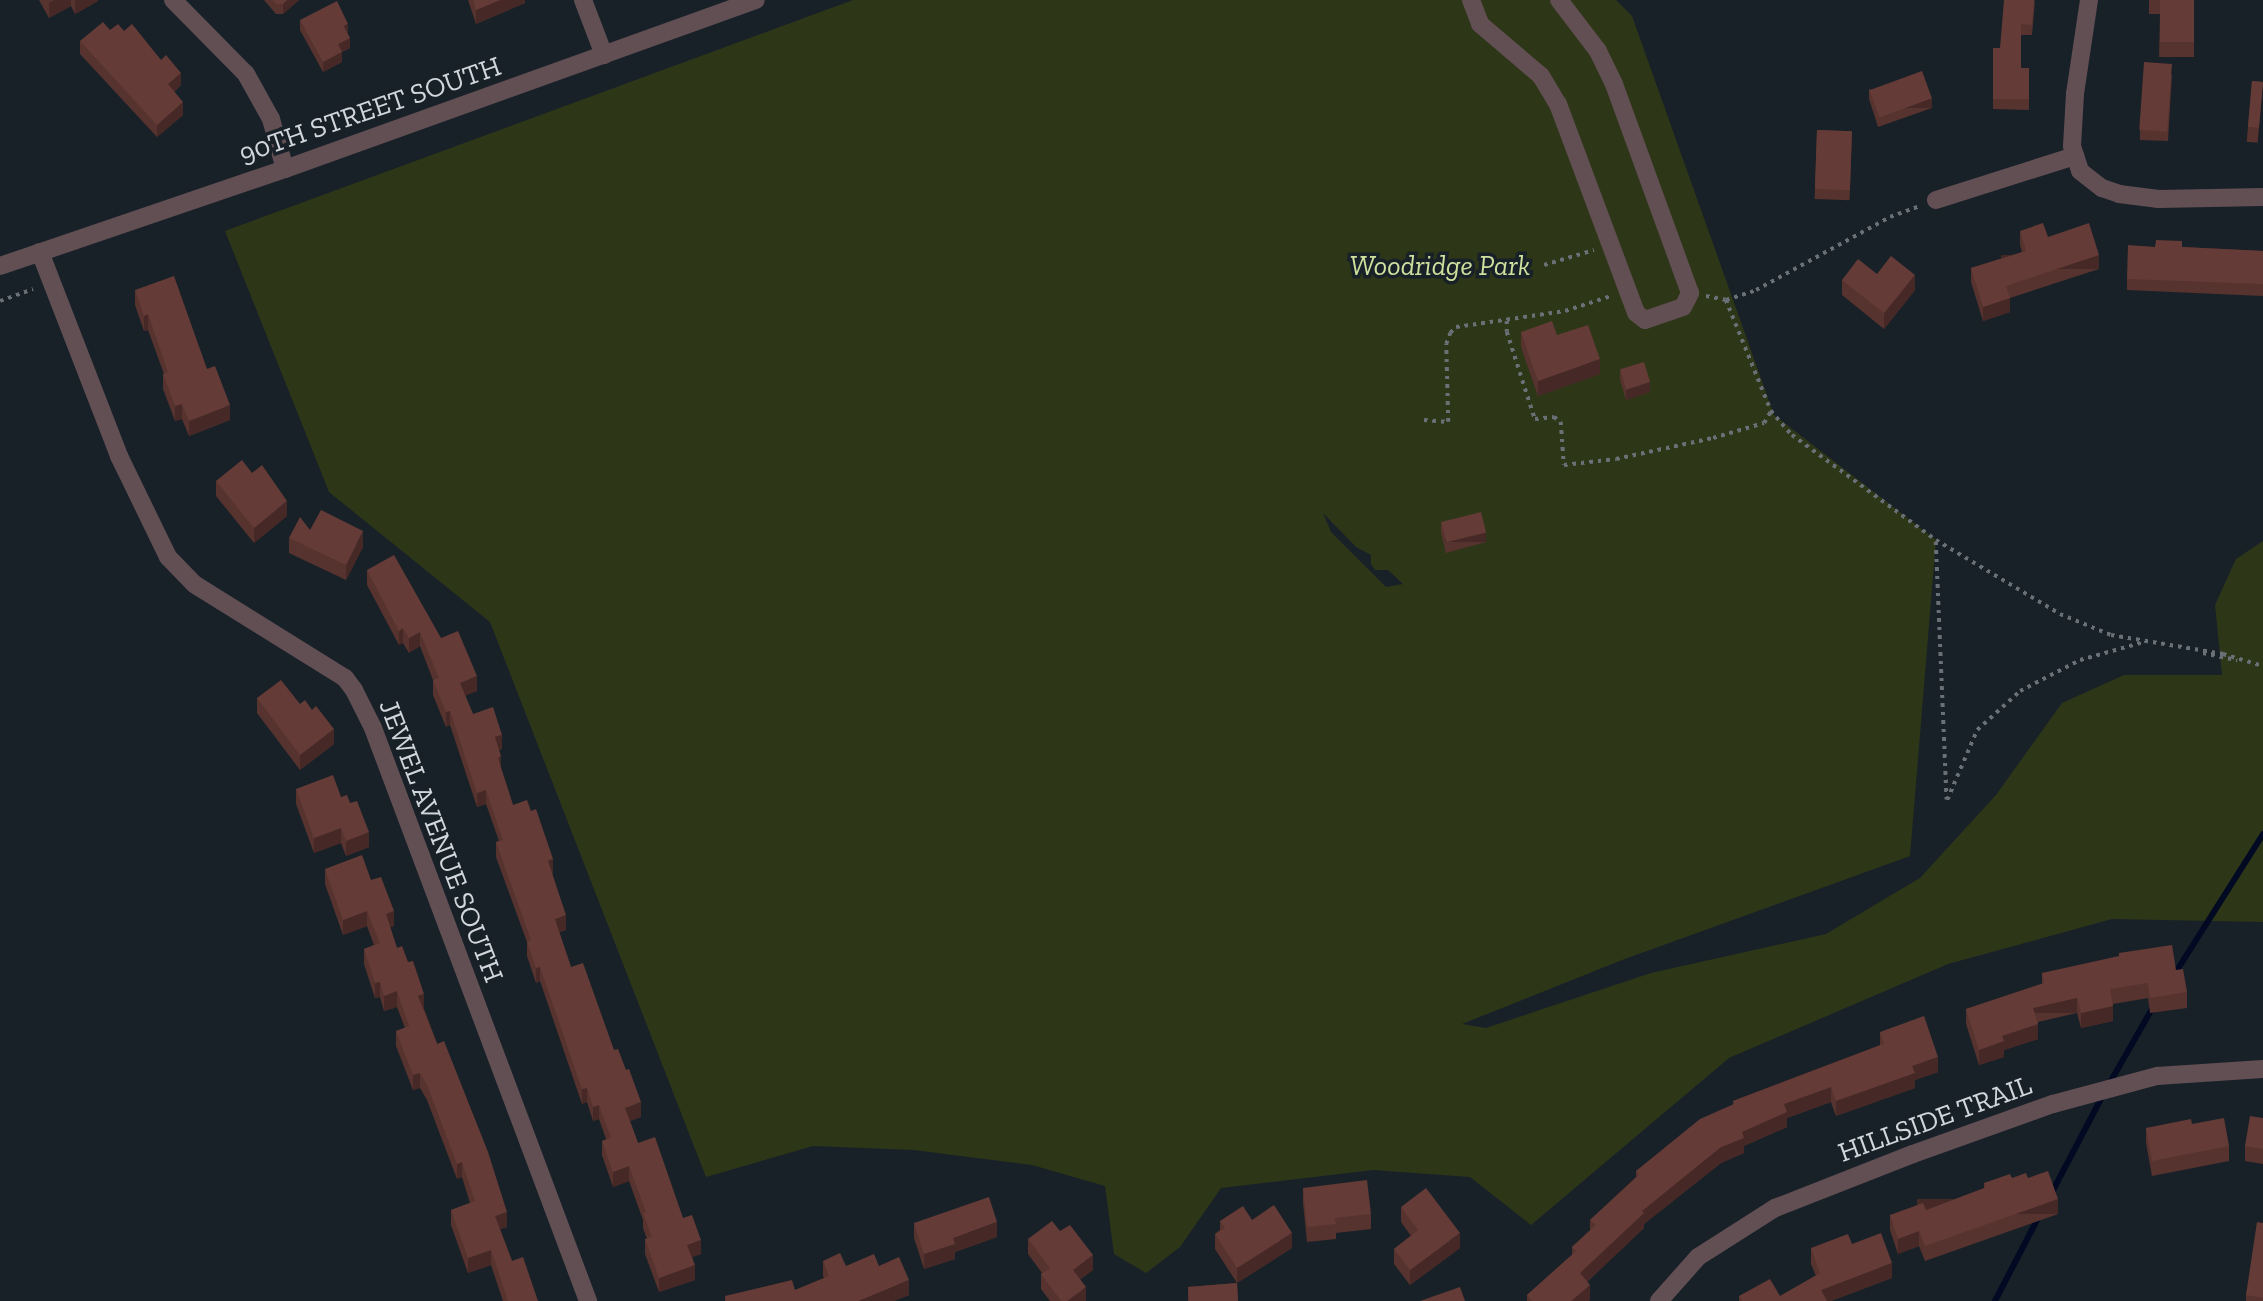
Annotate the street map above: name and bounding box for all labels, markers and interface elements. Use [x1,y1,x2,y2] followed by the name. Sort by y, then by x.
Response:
[234,49,506,171] street label: 90TH STREET SOUTH
[1350,249,1530,283] park label: Woodridge Park
[371,694,511,988] street label: JEWEL AVENUE SOUTH
[1833,1068,2037,1170] street label: HILLSIDE TRAIL

